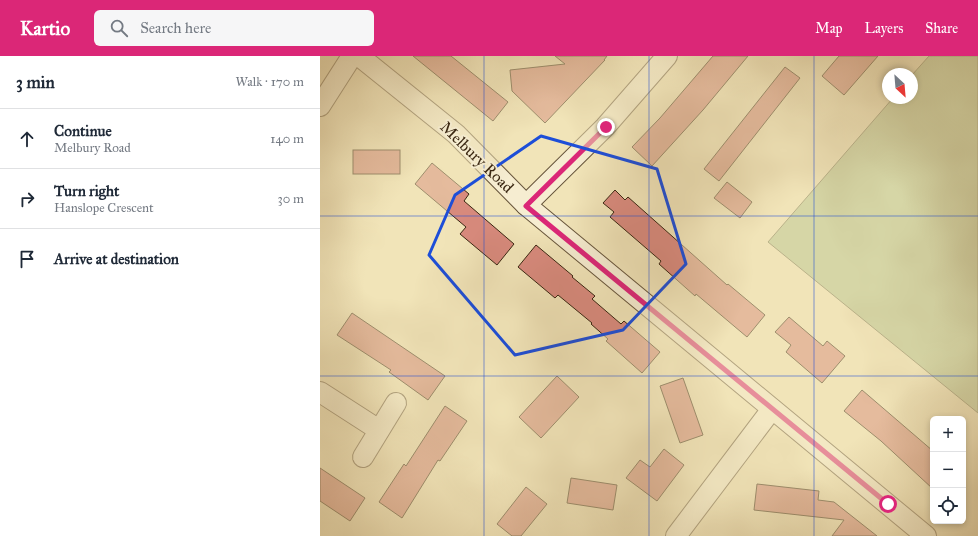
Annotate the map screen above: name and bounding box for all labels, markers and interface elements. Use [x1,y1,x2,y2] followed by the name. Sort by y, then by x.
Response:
[94,10,374,46] search box
[20,17,70,40] text: Kartio
[108,17,130,39] icon: search
[140,19,211,37] text: Search here
[815,20,843,37] text: Map
[865,20,903,37] text: Layers
[925,20,958,37] text: Share
[882,68,918,104] north arrow
[16,72,55,93] text: 3 min
[235,74,304,90] text: Walk · 170 m
[436,117,518,197] street label: Melbury Road
[597,118,615,136] route end
[54,122,112,140] text: Continue
[16,128,38,150] icon: ahead
[270,131,304,147] text: 140 m
[54,140,131,156] text: Melbury Road
[54,182,119,200] text: Turn right
[16,188,38,210] icon: right
[278,191,304,207] text: 30 m
[54,200,154,216] text: Hanslope Crescent
[16,248,38,270] icon: arrive
[54,250,179,268] text: Arrive at destination
[930,416,966,524] map controls
[930,416,966,452] button: +
[930,452,966,488] button: −
[930,488,966,524] button: locate
[879,495,897,513] route start

